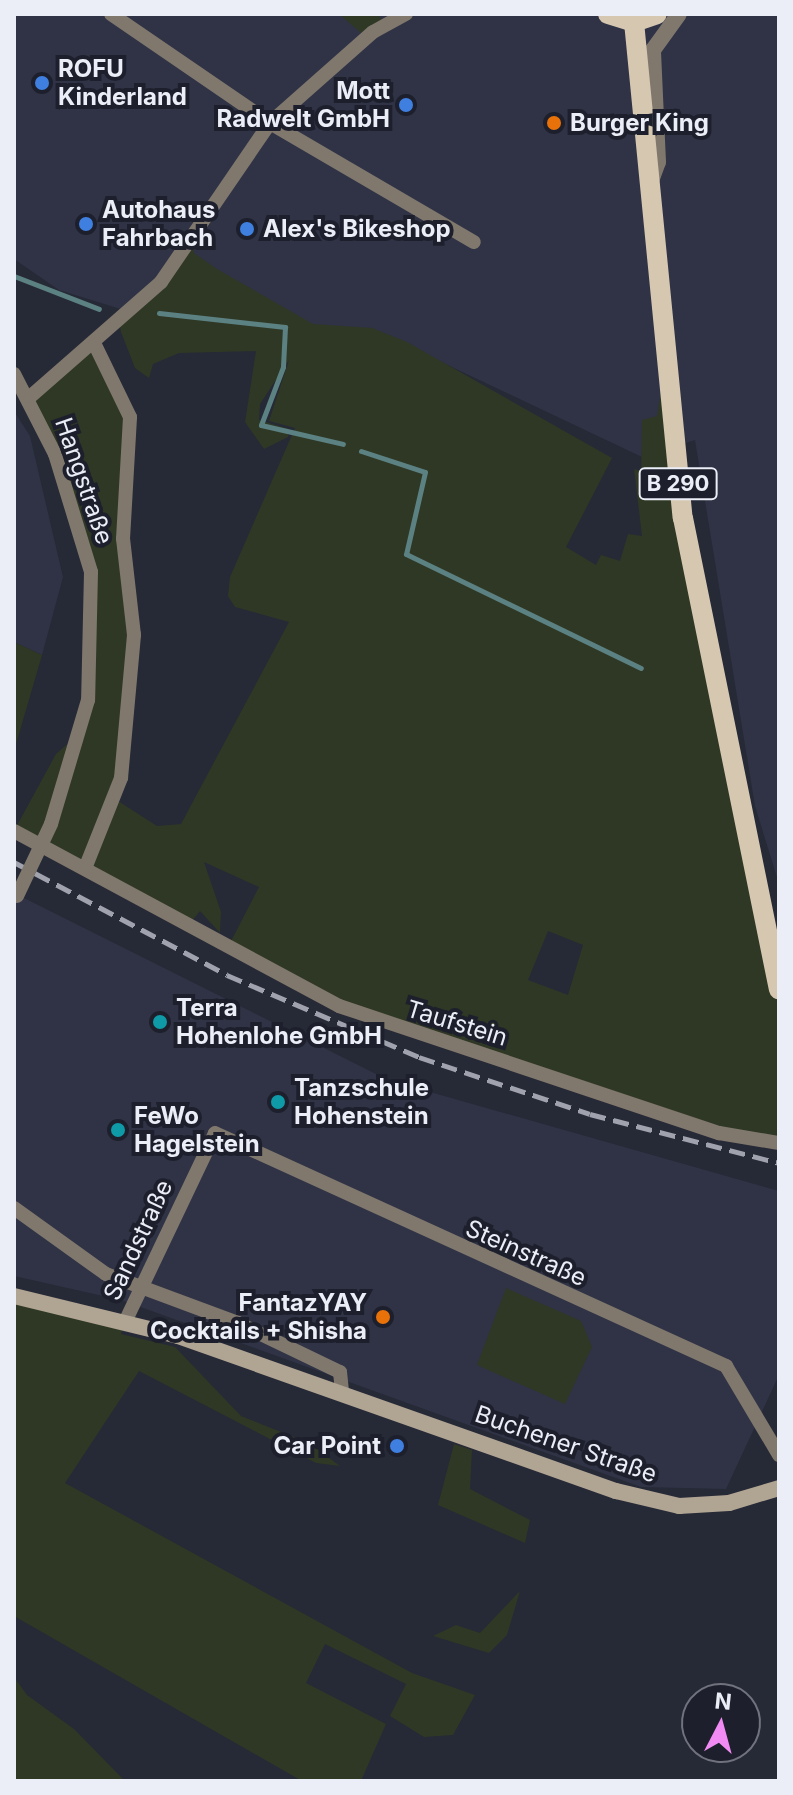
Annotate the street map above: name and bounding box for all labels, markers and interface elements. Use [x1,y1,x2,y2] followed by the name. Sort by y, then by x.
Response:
[58,55,187,111] place label: ROFU Kinderland
[33,74,51,92] marker: ROFU Kinderland
[217,77,390,133] place label: Mott Radwelt GmbH
[397,96,415,114] marker: Mott Radwelt GmbH
[570,109,709,137] place label: Burger King
[545,114,563,132] marker: Burger King
[102,196,215,252] place label: Autohaus Fahrbach
[77,215,95,233] marker: Autohaus Fahrbach
[263,215,451,243] place label: Alex's Bikeshop
[238,220,256,238] marker: Alex's Bikeshop
[49,414,119,548] street label: Hangstraße
[638,466,718,502] road number: B 290
[176,994,382,1050] place label: Terra Hohenlohe GmbH
[403,994,511,1052] street label: Taufstein
[151,1013,169,1031] marker: Terra Hohenlohe GmbH
[294,1074,429,1130] place label: Tanzschule Hohenstein
[269,1093,287,1111] marker: Tanzschule Hohenstein
[134,1102,260,1158] place label: FeWo Hagelstein
[109,1121,127,1139] marker: FeWo Hagelstein
[98,1175,178,1305] street label: Sandstraße
[461,1214,591,1292] street label: Steinstraße
[150,1289,367,1345] place label: FantazYAY Cocktails + Shisha
[374,1308,392,1326] marker: FantazYAY Cocktails + Shisha
[471,1399,661,1489] street label: Buchener Straße
[274,1432,381,1460] place label: Car Point
[388,1437,406,1455] marker: Car Point
[681,1683,761,1763] north arrow
[714,1687,733,1715] text: N

